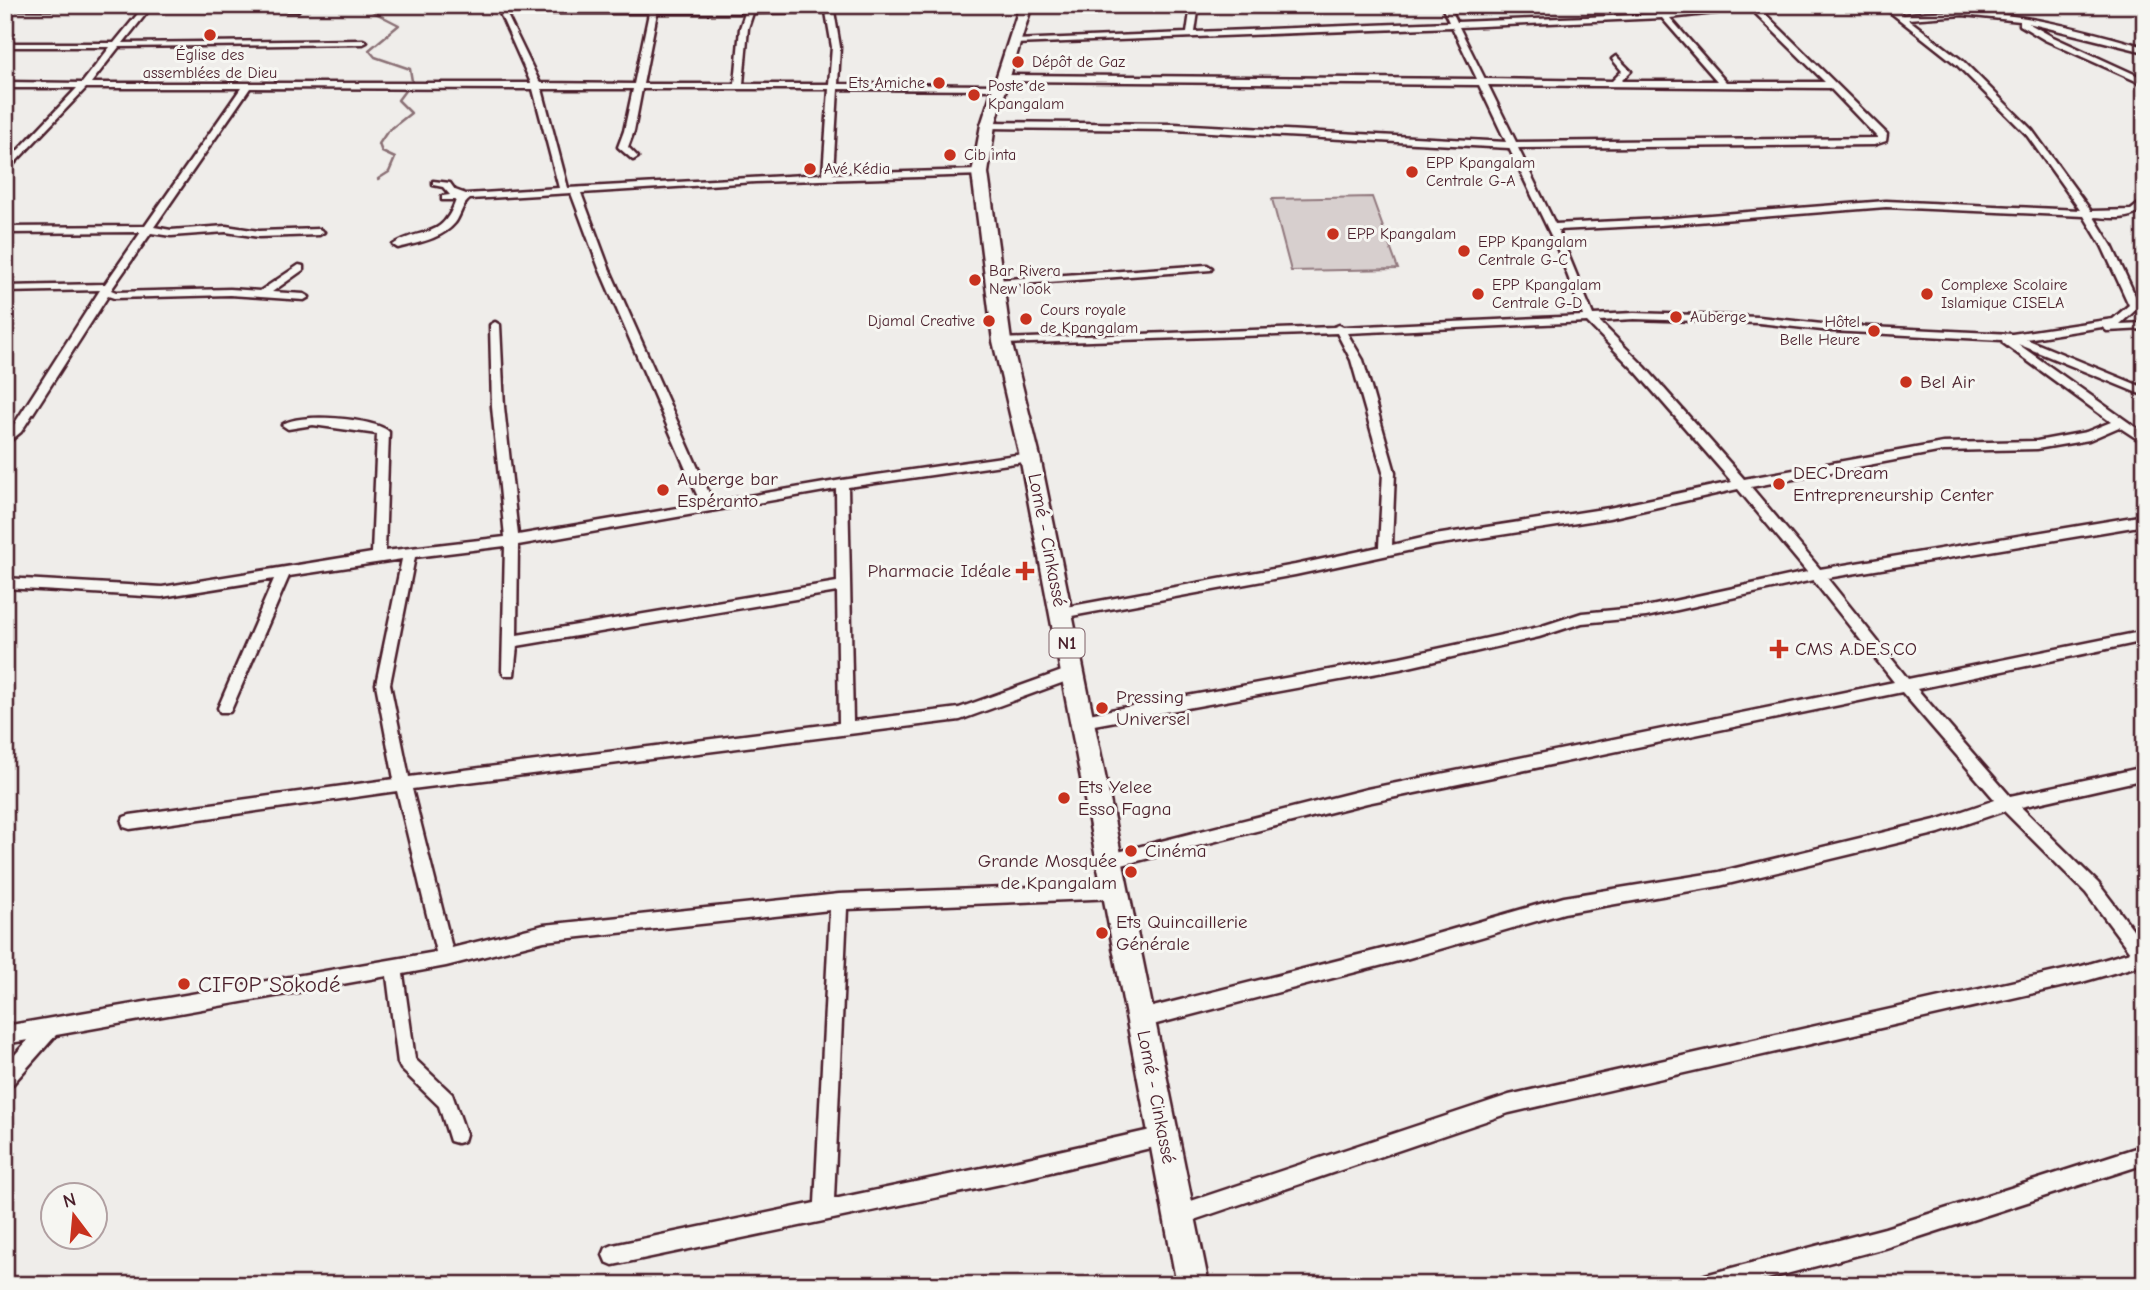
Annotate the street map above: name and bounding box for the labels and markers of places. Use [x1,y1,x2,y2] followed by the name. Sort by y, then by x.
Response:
[202,27,218,43] marker: Église des assemblées de Dieu
[143,45,277,82] place label: Église des assemblées de Dieu
[1032,53,1125,71] place label: Dépôt de Gaz
[1010,54,1026,70] marker: Dépôt de Gaz
[848,74,925,92] place label: Ets Amiche
[931,75,947,91] marker: Ets Amiche
[988,77,1064,113] place label: Poste de Kpangalam
[966,87,982,103] marker: Poste de Kpangalam
[964,146,1016,164] place label: Cib inta
[942,147,958,163] marker: Cib inta
[1426,154,1535,190] place label: EPP Kpangalam Centrale G-A
[824,160,890,178] place label: Avé Kédia
[802,161,818,177] marker: Avé Kédia
[1404,164,1420,180] marker: EPP Kpangalam Centrale G-A
[1347,225,1456,243] place label: EPP Kpangalam
[1325,226,1341,242] marker: EPP Kpangalam
[1478,233,1587,269] place label: EPP Kpangalam Centrale G-C
[1456,243,1472,259] marker: EPP Kpangalam Centrale G-C
[989,262,1061,298] place label: Bar Rivera New look
[967,272,983,288] marker: Bar Rivera New look
[1492,276,1601,312] place label: EPP Kpangalam Centrale G-D
[1941,276,2068,312] place label: Complexe Scolaire Islamique CISELA
[1470,286,1486,302] marker: EPP Kpangalam Centrale G-D
[1919,286,1935,302] marker: Complexe Scolaire Islamique CISELA
[1040,301,1138,337] place label: Cours royale de Kpangalam
[1690,308,1746,326] place label: Auberge
[1668,309,1684,325] marker: Auberge
[1018,311,1034,327] marker: Cours royale de Kpangalam
[868,312,975,330] place label: Djamal Creative
[981,313,997,329] marker: Djamal Creative
[1780,313,1860,349] place label: Hôtel Belle Heure
[1866,323,1882,339] marker: Hôtel Belle Heure
[1920,371,1975,393] place label: Bel Air
[1898,374,1914,390] marker: Bel Air
[1793,462,1994,506] place label: DEC Dream Entrepreneurship Center
[677,468,778,512] place label: Auberge bar Espéranto
[1771,476,1787,492] marker: DEC Dream Entrepreneurship Center
[655,482,671,498] marker: Auberge bar Espéranto
[867,560,1011,582] place label: Pharmacie Idéale
[1017,563,1033,579] marker: Pharmacie Idéale
[1795,638,1917,660] place label: CMS A.DE.S.CO
[1769,639,1789,659] marker: CMS A.DE.S.CO
[1116,686,1190,730] place label: Pressing Universel
[1094,700,1110,716] marker: Pressing Universel
[1078,776,1172,820] place label: Ets Yelee Esso Fagna
[1056,790,1072,806] marker: Ets Yelee Esso Fagna
[1145,840,1207,862] place label: Cinéma
[1123,843,1139,859] marker: Cinéma
[978,850,1117,894] place label: Grande Mosquée de Kpangalam
[1123,864,1139,880] marker: Grande Mosquée de Kpangalam
[1116,911,1248,955] place label: Ets Quincaillerie Générale
[1094,925,1110,941] marker: Ets Quincaillerie Générale
[198,971,341,998] place label: CIFOP Sokodé
[176,976,192,992] marker: CIFOP Sokodé

